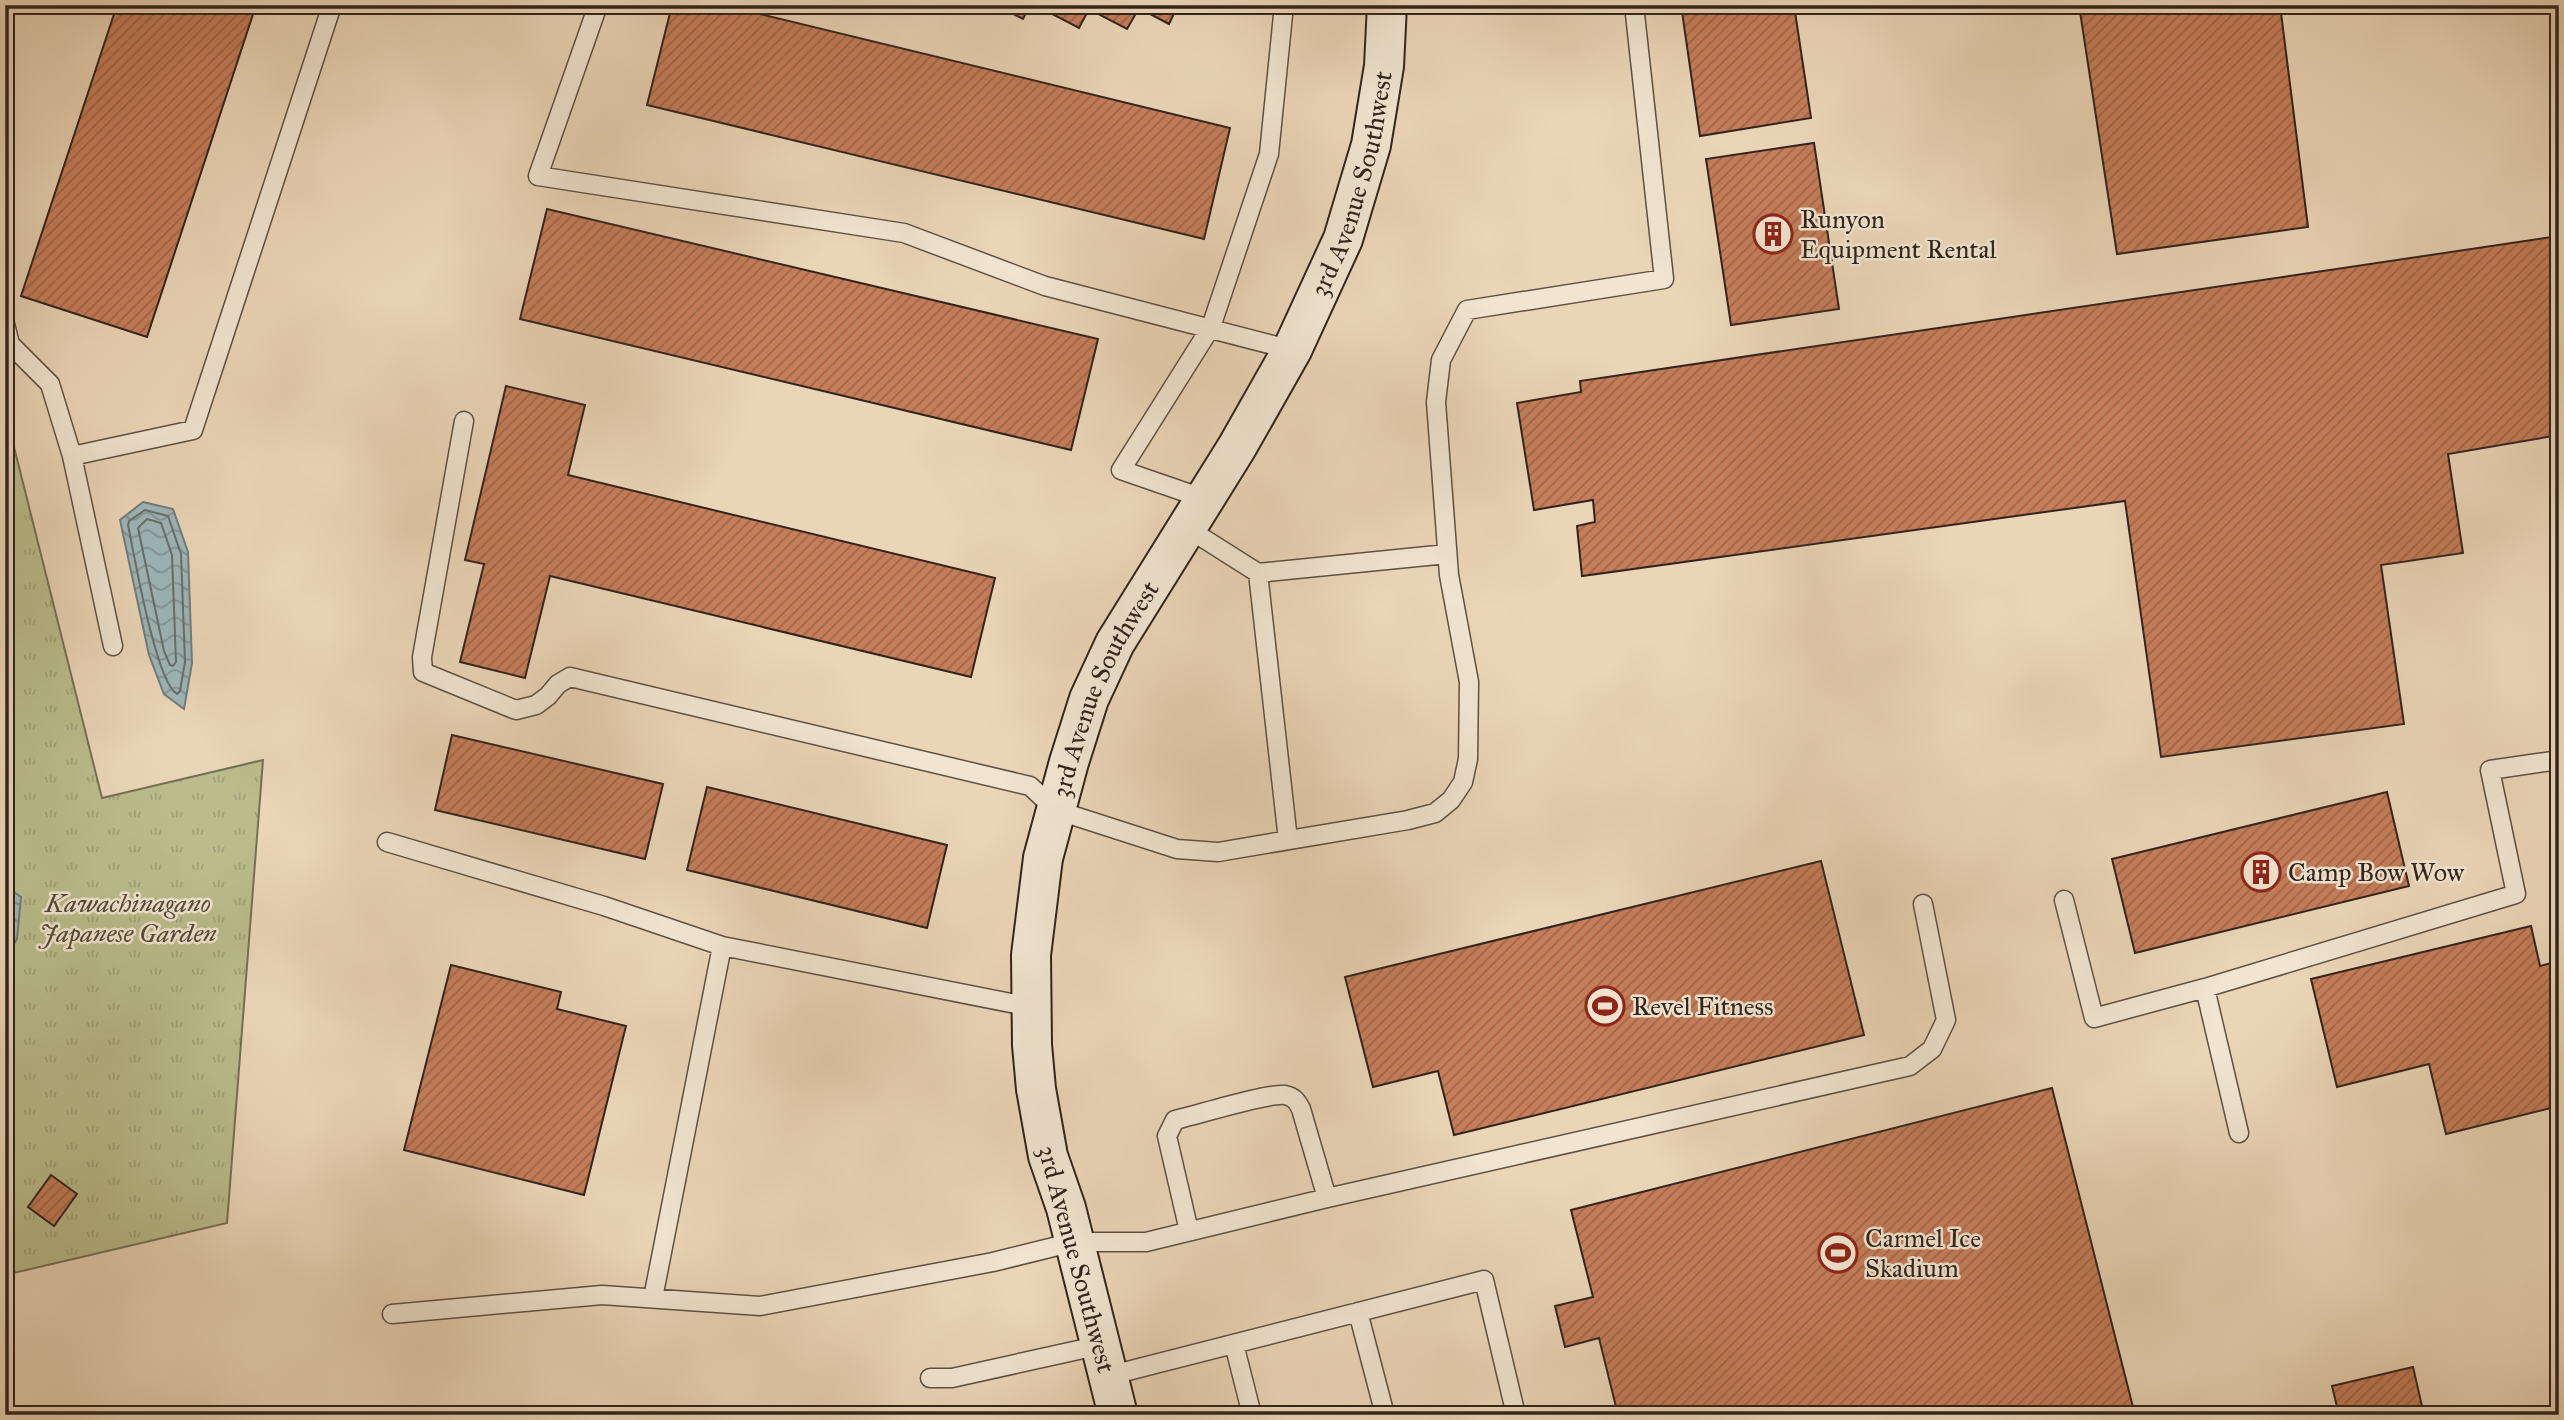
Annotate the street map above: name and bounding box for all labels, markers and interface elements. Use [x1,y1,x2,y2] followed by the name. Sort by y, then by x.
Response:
[1303,69,1399,302] street label: 3rd Avenue Southwest
[1800,203,1996,265] place label: Runyon Equipment Rental
[1752,213,1794,255] building icon: Runyon Equipment Rental
[1044,575,1166,801] street label: 3rd Avenue Southwest
[2240,851,2282,893] building icon: Camp Bow Wow
[2288,856,2465,888] place label: Camp Bow Wow
[37,887,217,950] park label: Kawachinagano Japanese Garden
[1584,985,1626,1027] sports icon: Revel Fitness
[1632,990,1774,1022] place label: Revel Fitness
[1031,1142,1123,1376] street label: 3rd Avenue Southwest
[1865,1222,1981,1284] place label: Carmel Ice Skadium
[1817,1232,1859,1274] sports icon: Carmel Ice Skadium

